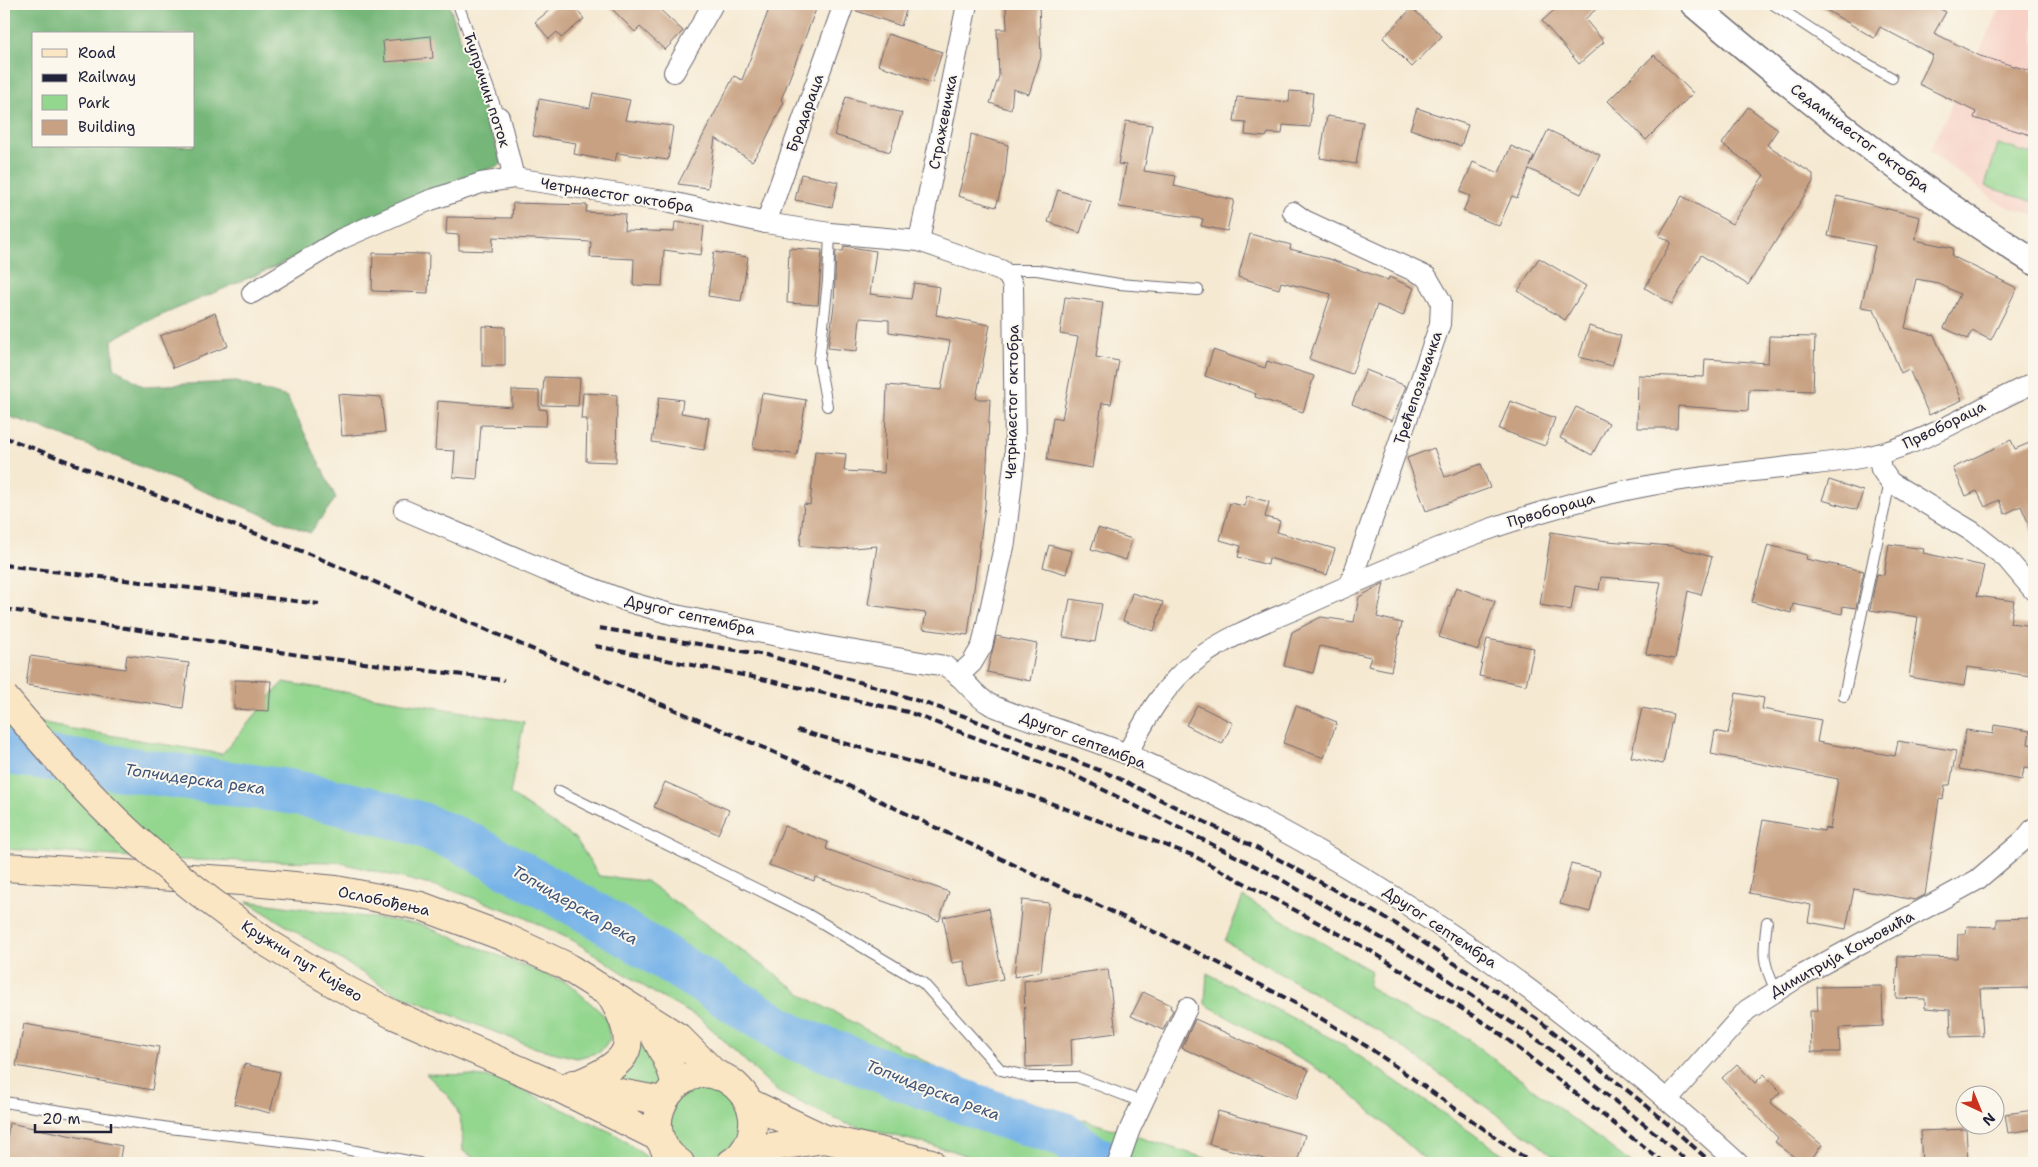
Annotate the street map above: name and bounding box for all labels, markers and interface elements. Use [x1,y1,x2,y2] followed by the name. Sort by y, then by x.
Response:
[459,30,515,150] street label: Ћупричин поток
[32,32,195,148] legend
[78,43,116,63] text: Road
[78,67,136,87] text: Railway
[782,71,829,155] street label: Бродараца
[924,72,962,171] street label: Стражевичка
[1786,79,1934,197] street label: Седамнаестог октобра
[78,93,110,113] text: Park
[78,117,135,137] text: Building
[539,173,696,217] street label: Четрнаестог октобра
[1001,324,1023,480] street label: Четрнаестог октобра
[1389,328,1447,447] street label: Трећепозивачка
[1899,396,1990,454] street label: Првобораца
[1505,488,1598,532] street label: Првобораца
[623,590,758,640] street label: Другог септембра
[1017,707,1149,773] street label: Другог септембра
[123,759,267,799] water label: Топчидерска река
[508,860,642,950] water label: Топчидерска река
[1379,881,1501,973] street label: Другог септембра
[336,882,432,921] street label: Ослобођења
[1766,906,1918,1002] street label: Димитрија Коњовића
[238,916,366,1006] street label: Кружни пут Кијево
[863,1055,1003,1125] water label: Топчидерска река
[1956,1084,2006,1134] north arrow
[35,1102,111,1134] scale bar
[42,1109,81,1129] text: 20 m
[1979,1109,1999,1130] text: N

